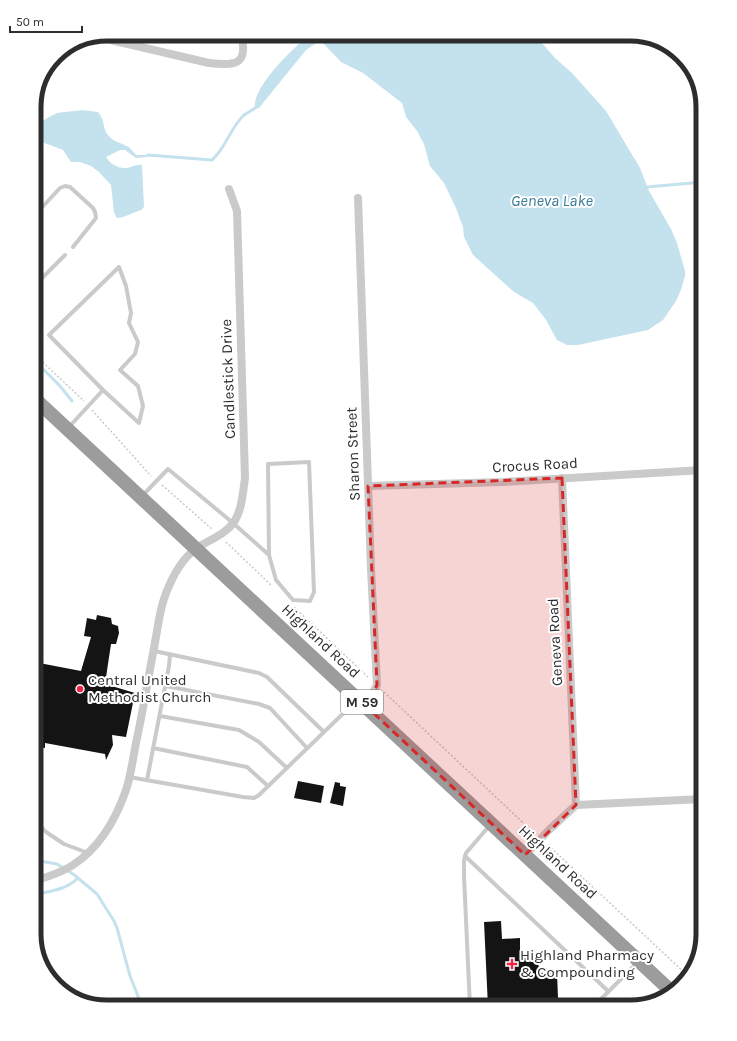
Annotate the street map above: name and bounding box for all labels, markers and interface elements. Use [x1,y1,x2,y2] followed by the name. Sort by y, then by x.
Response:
[10,8,82,34] scale bar
[16,15,44,29] text: 50 m
[511,191,594,210] water label: Geneva Lake
[217,319,239,439] street label: Candlestick Drive
[342,406,364,501] street label: Sharon Street
[492,454,578,476] street label: Crocus Road
[544,598,566,686] street label: Geneva Road
[278,600,364,682] street label: Highland Road
[88,671,211,706] place label: Central United Methodist Church
[75,684,85,694] marker: Central United Methodist Church
[341,690,383,714] road number: M 59
[515,821,601,903] street label: Highland Road
[520,946,654,981] place label: Highland Pharmacy & Compounding
[507,959,517,969] marker: Highland Pharmacy & Compounding

